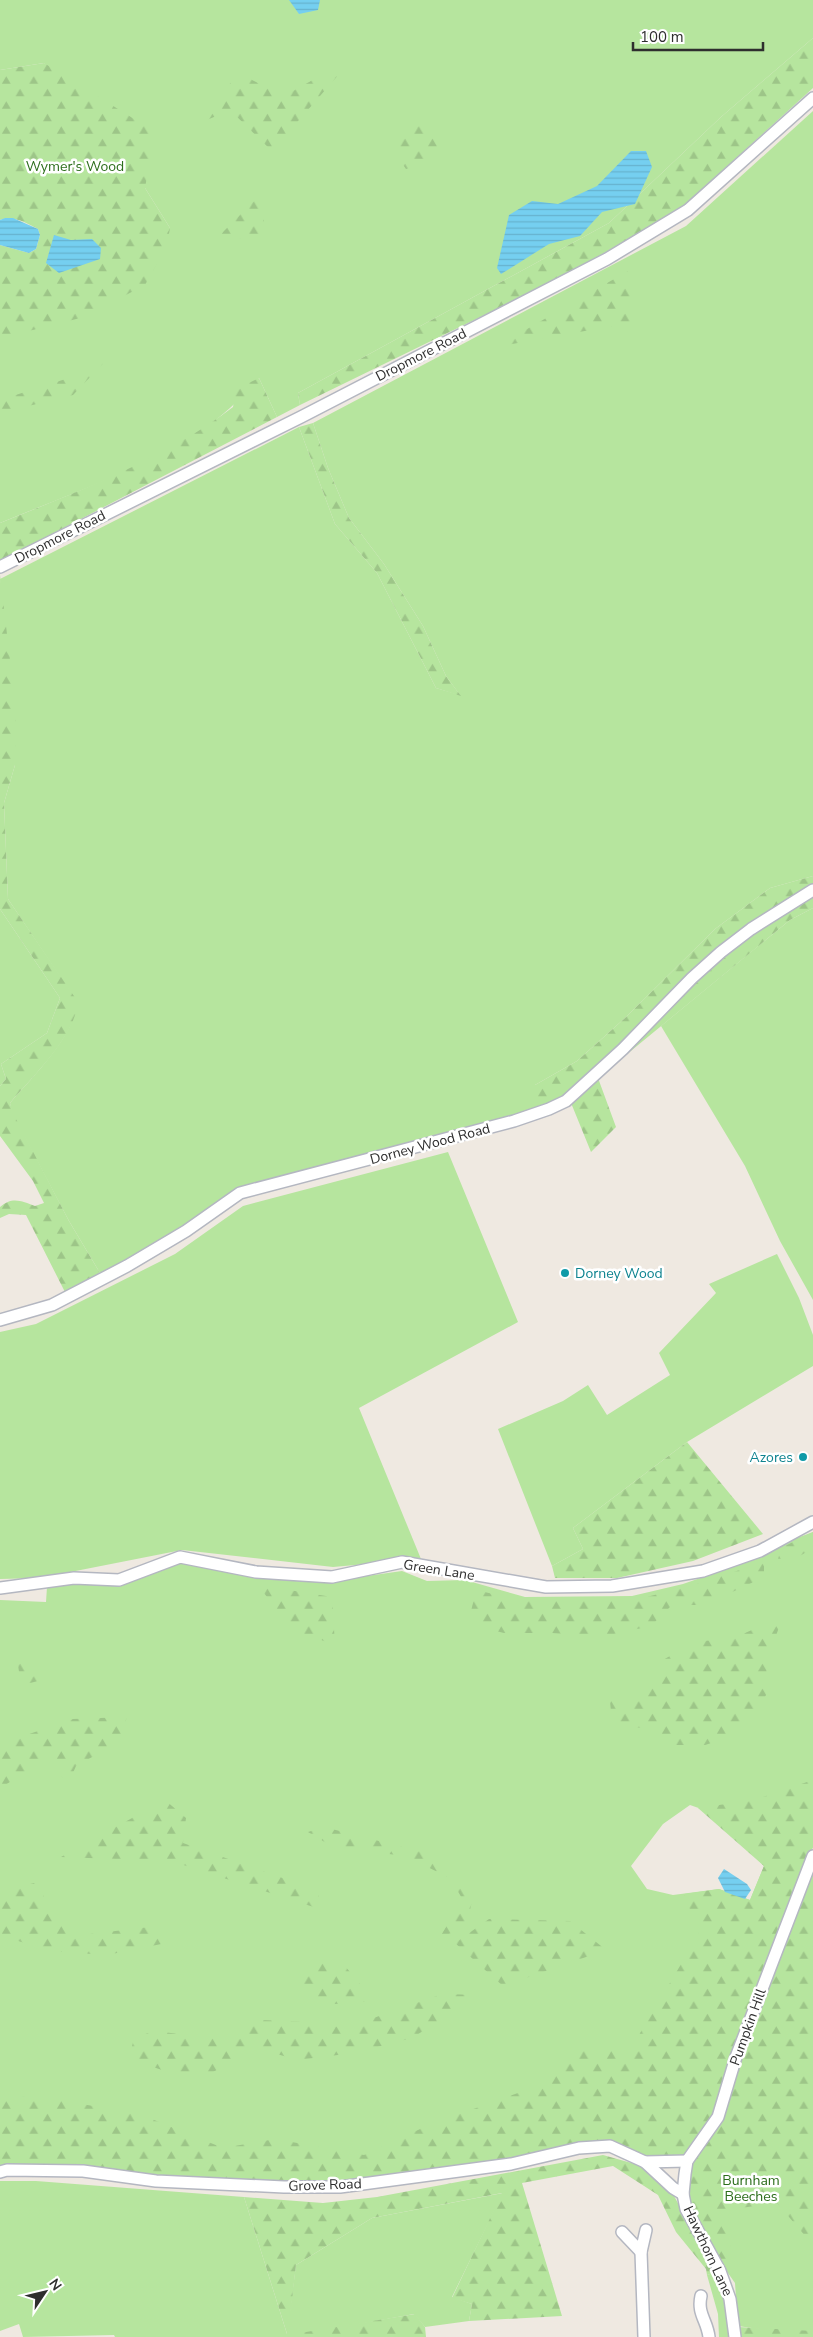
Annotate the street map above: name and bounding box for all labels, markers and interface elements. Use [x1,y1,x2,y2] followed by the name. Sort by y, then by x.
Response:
[633,20,763,52] scale bar
[640,27,684,47] text: 100 m
[26,157,124,176] park label: Wymer's Wood
[372,324,470,386] street label: Dropmore Road
[11,506,109,568] street label: Dropmore Road
[368,1119,492,1169] street label: Dorney Wood Road
[575,1264,663,1283] place label: Dorney Wood
[559,1267,571,1279] marker: Dorney Wood
[750,1448,793,1467] place label: Azores
[797,1451,809,1463] marker: Azores
[402,1555,476,1585] street label: Green Lane
[725,1985,771,2068] street label: Pumpkin Hill
[722,2171,780,2206] park label: Burnham Beeches
[288,2174,362,2196] street label: Grove Road
[679,2203,737,2299] street label: Hawthorn Lane
[20,2267,70,2317] north arrow
[44,2275,66,2295] text: N

